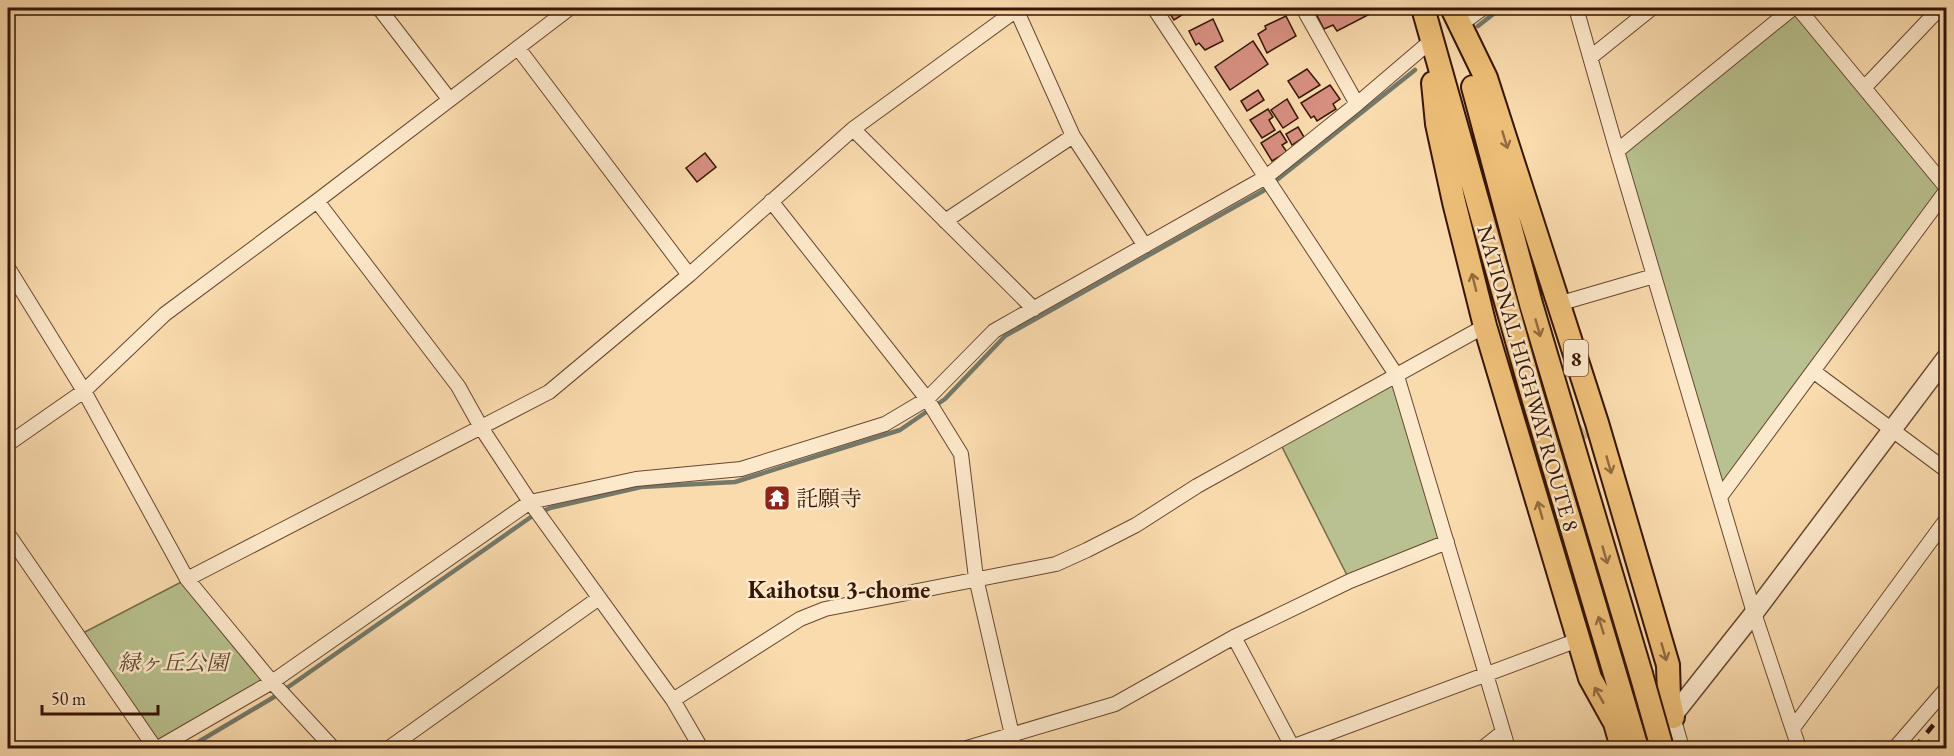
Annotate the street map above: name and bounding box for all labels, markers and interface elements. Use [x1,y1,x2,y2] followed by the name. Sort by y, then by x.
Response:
[1500,130,1511,149] one-way arrow
[1470,221,1586,535] street label: NATIONAL HIGHWAY ROUTE 8
[1468,273,1479,292] one-way arrow
[1533,318,1544,337] one-way arrow
[1564,340,1588,376] road number: 8
[1604,455,1615,474] one-way arrow
[762,483,792,513] temple icon: 託願寺
[796,484,862,513] place label: 託願寺
[1534,501,1545,520] one-way arrow
[1600,545,1611,564] one-way arrow
[748,574,930,605] district label: Kaihotsu 3-chome
[1595,616,1606,635] one-way arrow
[1659,642,1670,661] one-way arrow
[118,648,231,677] park label: 緑ヶ丘公園
[42,678,158,716] scale bar
[51,687,86,710] text: 50 m
[1593,687,1605,704] one-way arrow

